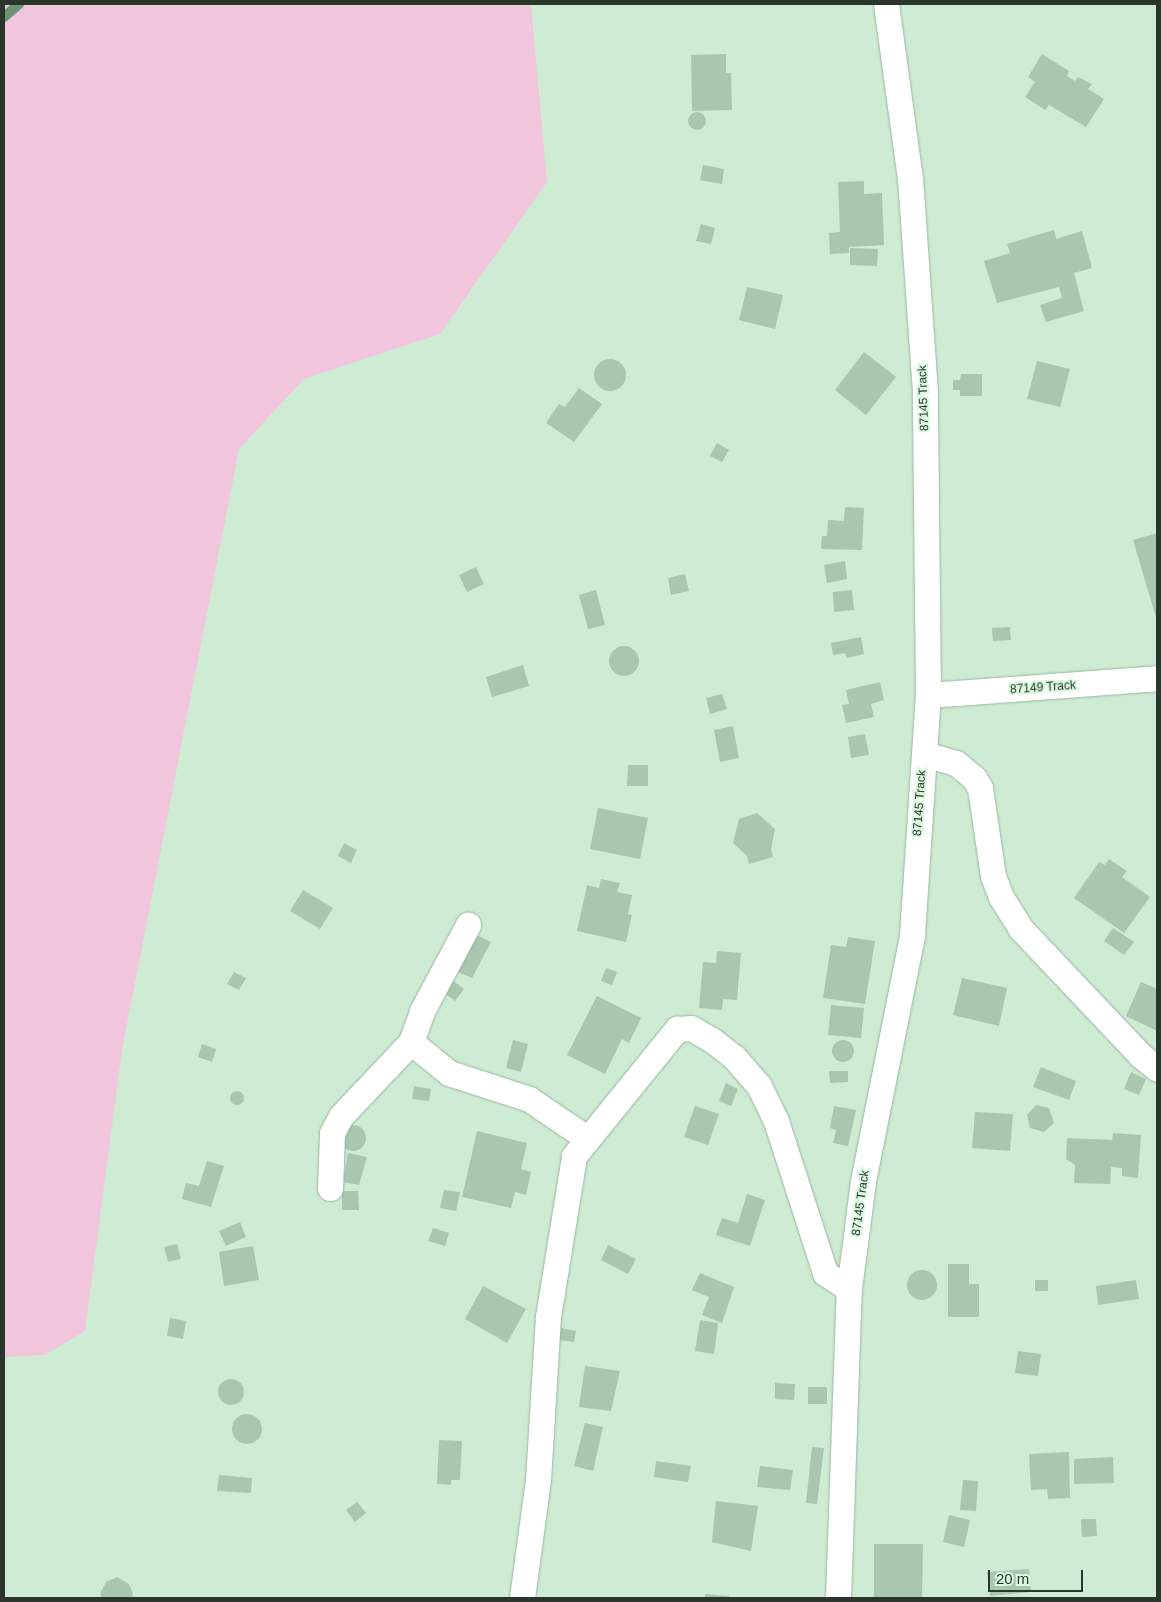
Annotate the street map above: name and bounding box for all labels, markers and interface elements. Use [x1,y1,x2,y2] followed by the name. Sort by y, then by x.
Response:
[916,365,932,431] street label: 87145 Track
[1009,679,1077,697] street label: 87149 Track
[911,769,929,837] street label: 87145 Track
[849,1169,873,1237] street label: 87145 Track
[991,1560,1086,1592] scale bar
[996,1570,1029,1587] text: 20 m

